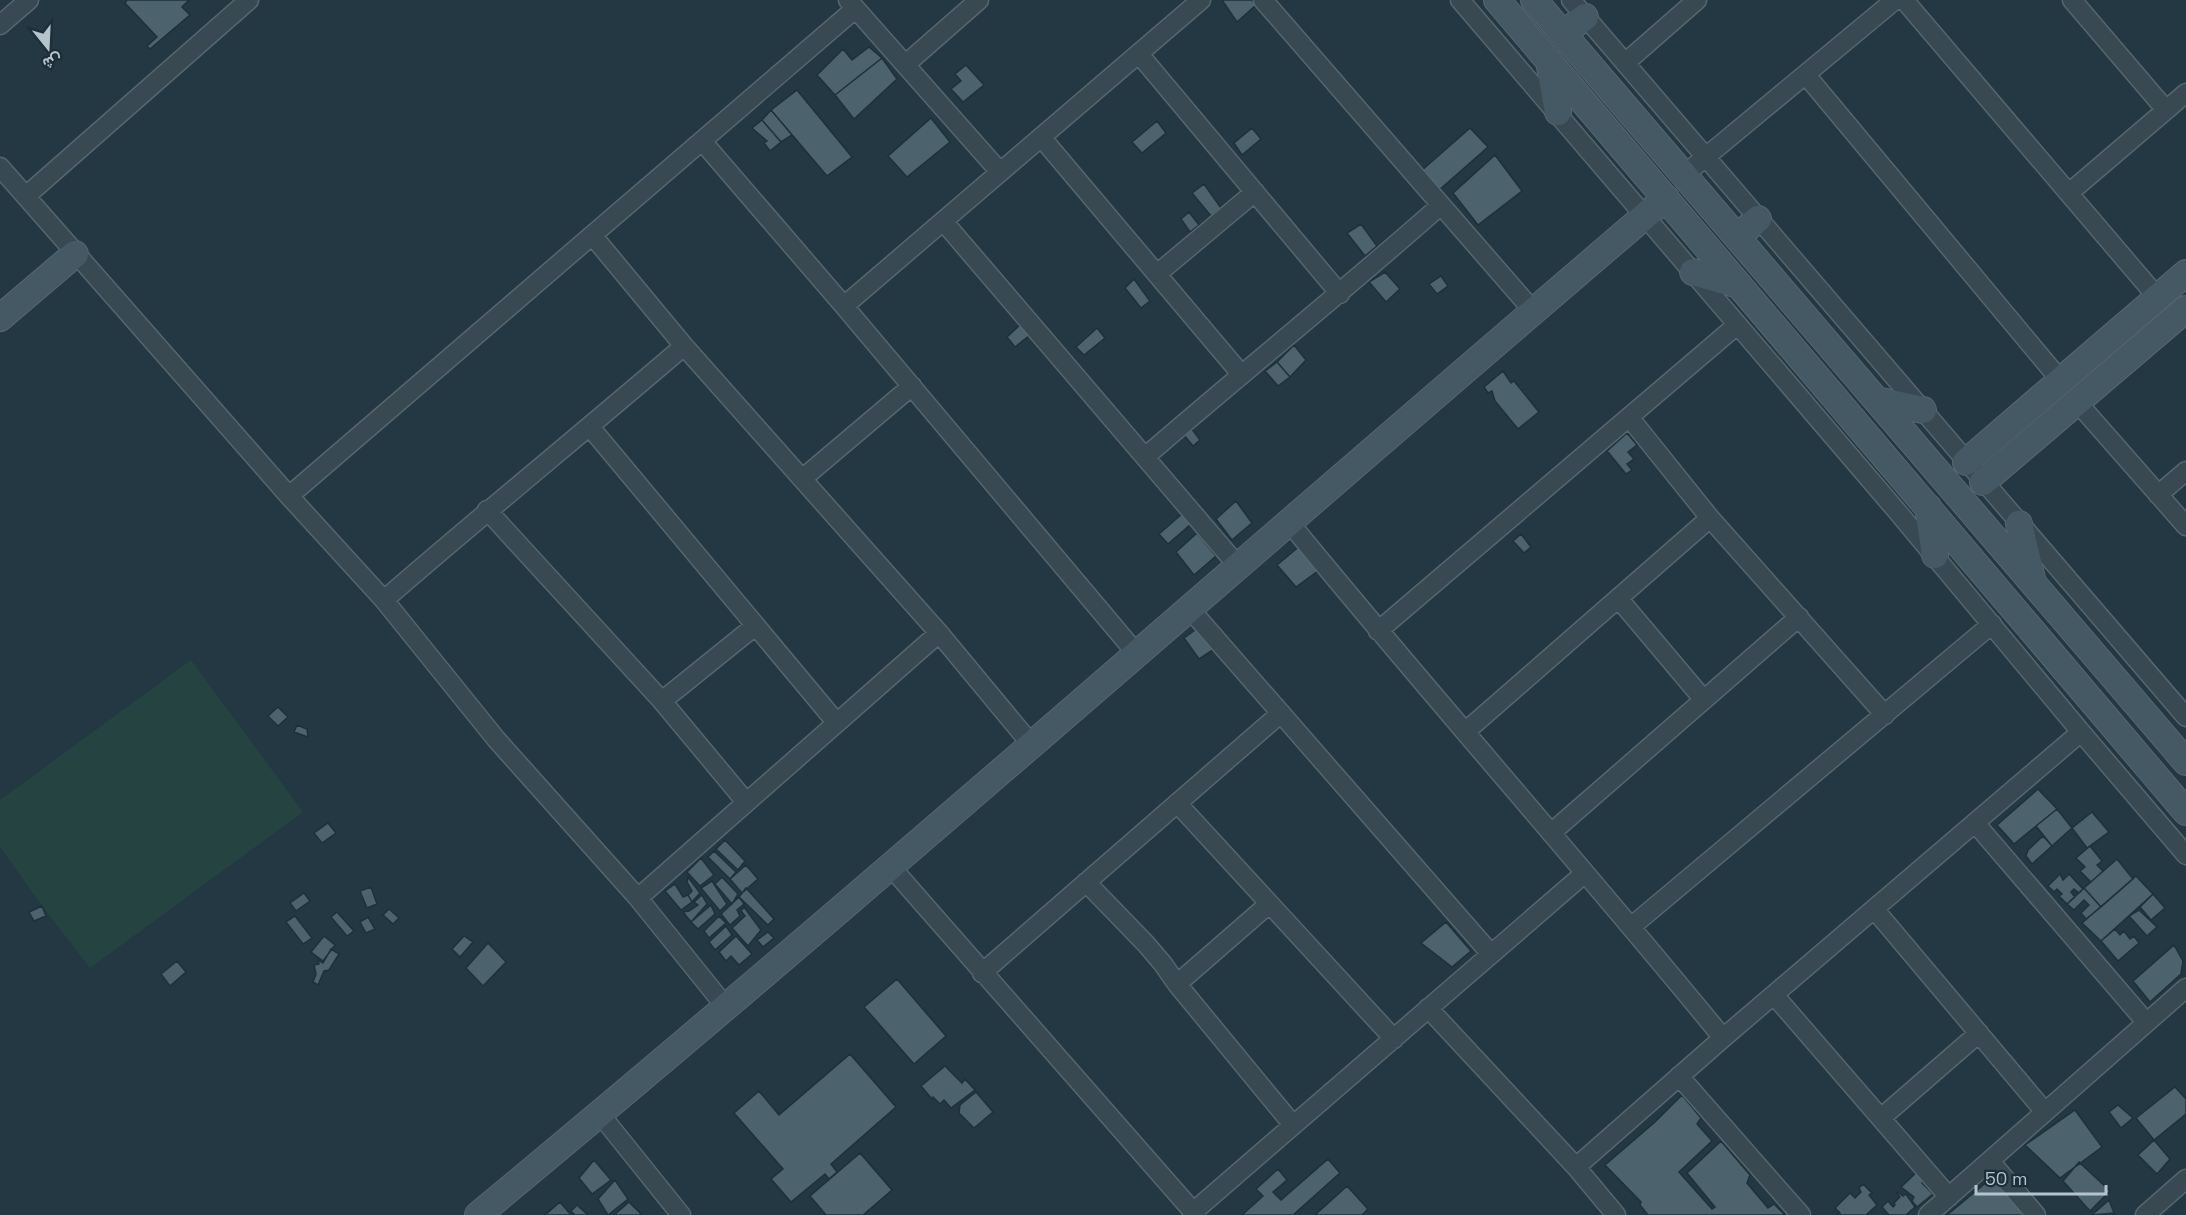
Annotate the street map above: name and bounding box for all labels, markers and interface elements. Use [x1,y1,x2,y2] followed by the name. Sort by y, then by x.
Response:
[18,18,78,78] north arrow
[40,49,65,75] text: ش
[1976,1158,2106,1196] scale bar
[1985,1167,2027,1190] text: 50 m

